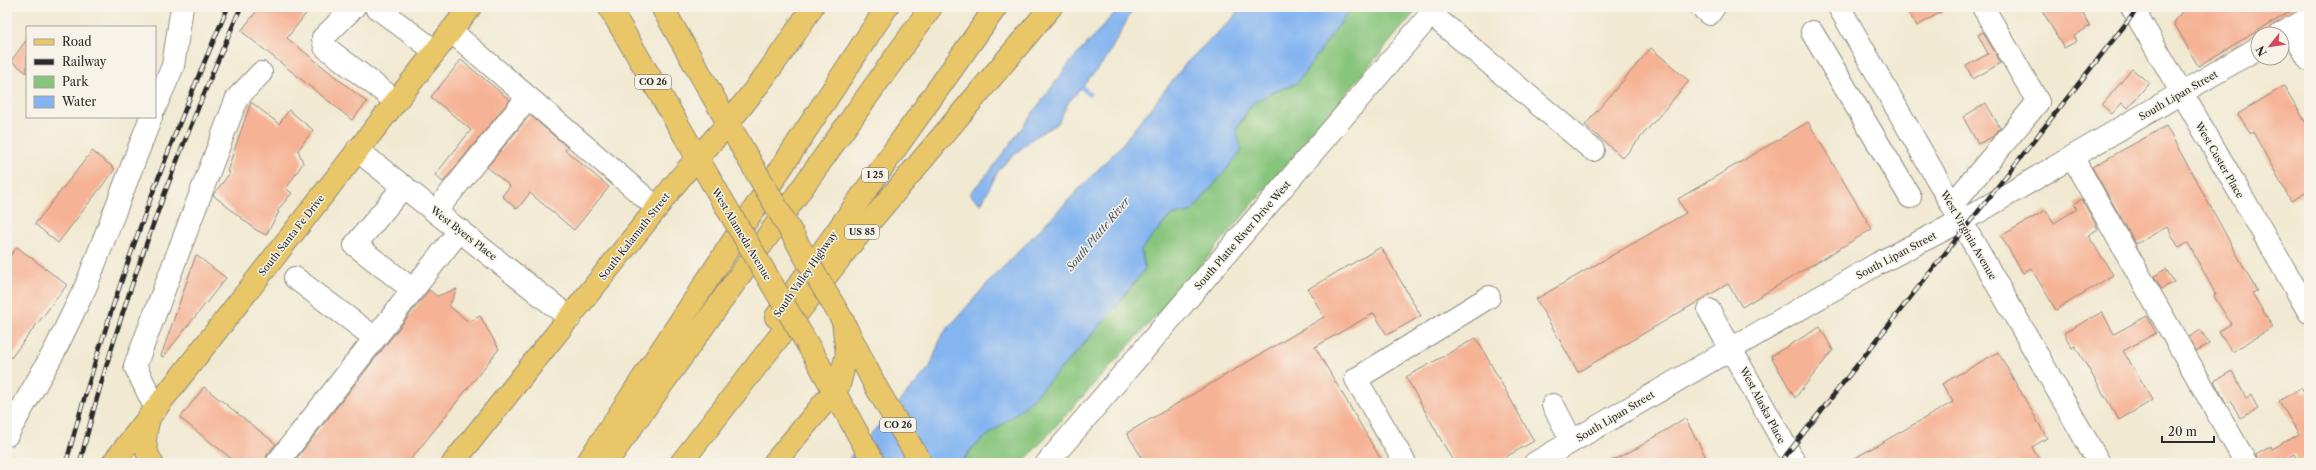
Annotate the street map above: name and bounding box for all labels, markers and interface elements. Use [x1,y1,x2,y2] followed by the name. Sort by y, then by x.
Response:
[26,26,156,118] legend
[2250,26,2290,66] north arrow
[62,34,92,49] text: Road
[2253,43,2270,59] text: N
[62,54,107,69] text: Railway
[2136,67,2220,123] street label: South Lipan Street
[62,74,89,89] text: Park
[635,75,671,89] road number: CO 26
[61,94,96,109] text: Water
[2192,119,2247,201] street label: West Custer Place
[862,168,888,182] road number: I 25
[1191,178,1294,293] street label: South Platte River Drive West
[708,185,774,283] street label: West Alameda Avenue
[1937,187,2000,283] street label: West Virginia Avenue
[596,190,673,283] street label: South Kalamath Street
[256,192,328,279] street label: South Santa Fe Drive
[1062,194,1134,275] water label: South Platte River
[427,203,500,264] street label: West Byers Place
[845,225,879,239] road number: US 85
[771,228,840,320] street label: South Valley Highway
[1854,229,1939,282] street label: South Lipan Street
[1736,364,1788,446] street label: West Alaska Place
[1574,388,1657,445] street label: South Lipan Street
[880,418,916,432] road number: CO 26
[2162,418,2214,444] scale bar
[2168,424,2197,439] text: 20 m

